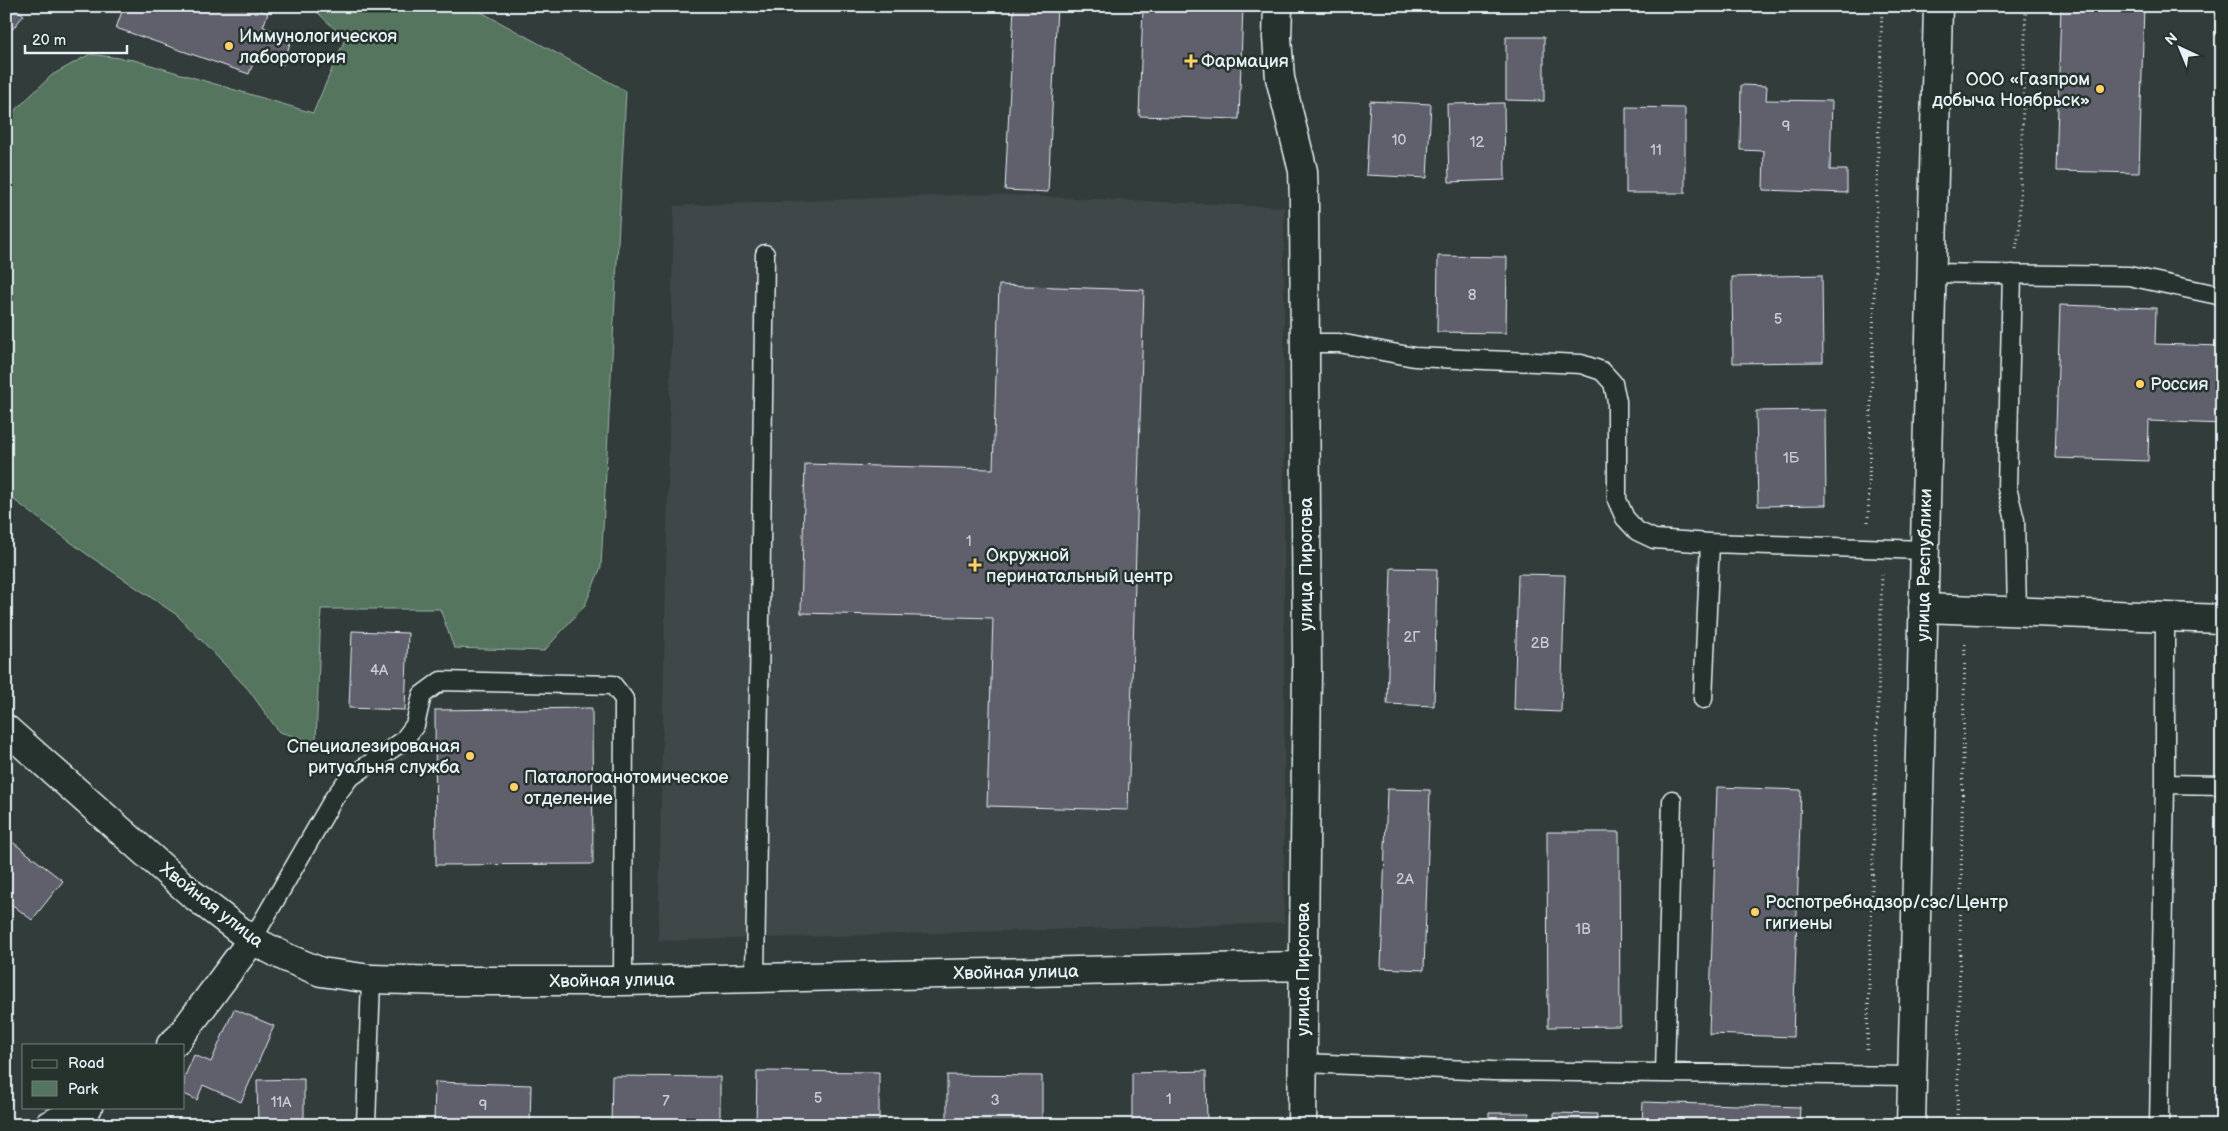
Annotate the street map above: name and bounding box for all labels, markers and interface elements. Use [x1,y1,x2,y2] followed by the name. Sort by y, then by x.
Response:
[25,22,128,54] scale bar
[2156,22,2206,72] north arrow
[239,26,397,68] place label: Иммунологическоя лаборотория
[2162,29,2181,49] text: N
[32,31,66,50] text: 20 m
[223,40,235,52] marker: Иммунологическоя лаборотория
[1201,51,1289,72] place label: Фармация
[1185,55,1197,67] marker: Фармация
[1932,69,2090,111] place label: ООО «Газпром добыча Ноябрьск»
[2094,83,2106,95] marker: ООО «Газпром добыча Ноябрьск»
[1782,117,1790,136] house number: 9
[1392,131,1406,150] house number: 10
[1470,133,1484,152] house number: 12
[1650,141,1662,160] house number: 11
[1468,286,1477,305] house number: 8
[1774,310,1782,329] house number: 5
[2150,374,2208,395] place label: Россия
[2134,378,2146,390] marker: Россия
[1783,449,1800,468] house number: 1Б
[1913,488,1936,642] street label: улица Республики
[1296,497,1317,631] street label: улица Пирогова
[966,532,972,551] house number: 1
[986,545,1173,587] place label: Окружной перинатальный центр
[968,558,982,572] marker: Окружной перинатальный центр
[1403,628,1421,647] house number: 2Г
[1531,634,1550,653] house number: 2В
[370,661,389,680] house number: 4А
[287,736,460,778] place label: Специалезированая ритуальня служба
[464,750,476,762] marker: Специалезированая ритуальня служба
[524,767,728,809] place label: Паталогоанотомическое отделение
[508,781,520,793] marker: Паталогоанотомическое отделение
[156,858,268,953] street label: Хвойная улица
[1396,870,1415,889] house number: 2А
[1765,892,2008,934] place label: Роспотребнадзор/сэс/Центр гигиены
[1293,902,1314,1036] street label: улица Пирогова
[1749,906,1761,918] marker: Роспотребнадзор/сэс/Центр гигиены
[1575,920,1591,939] house number: 1В
[953,961,1079,984] street label: Хвойная улица
[549,969,675,992] street label: Хвойная улица
[22,1044,185,1108] legend
[68,1054,104,1073] text: Road
[68,1080,99,1099] text: Park
[814,1089,822,1108] house number: 5
[1166,1090,1172,1109] house number: 1
[990,1091,1000,1110] house number: 3
[662,1092,670,1111] house number: 7
[271,1093,292,1112] house number: 11А
[479,1096,487,1115] house number: 9

